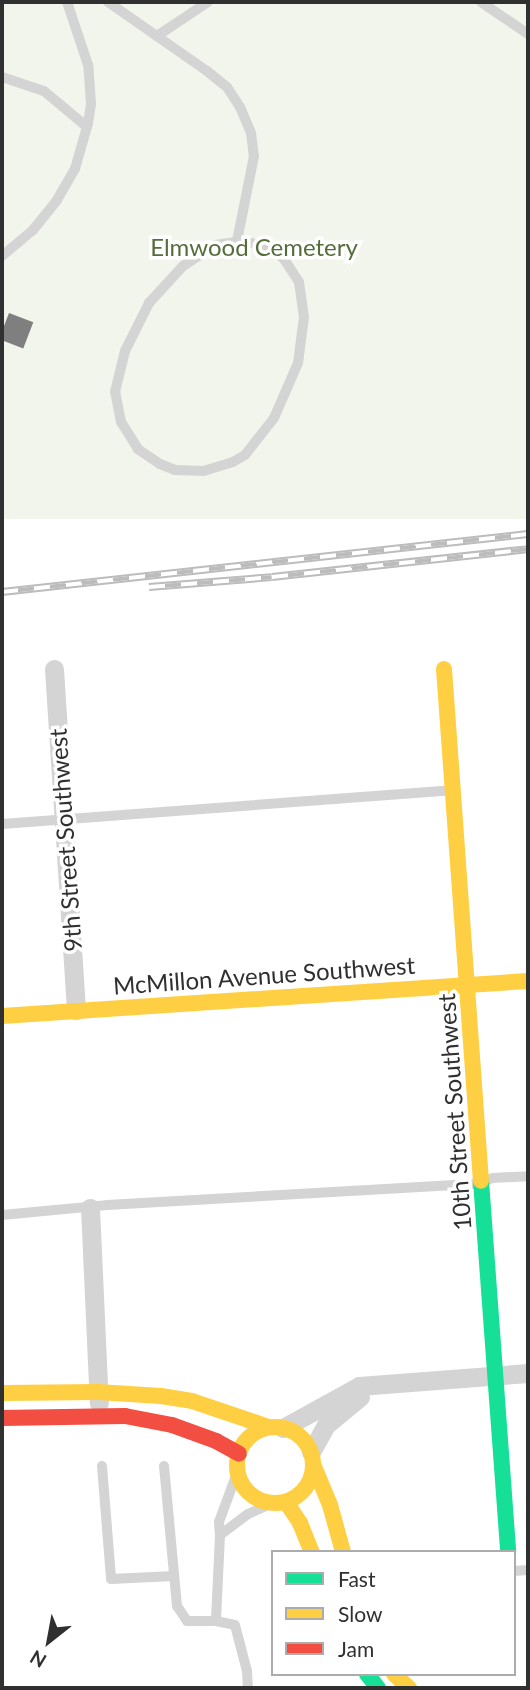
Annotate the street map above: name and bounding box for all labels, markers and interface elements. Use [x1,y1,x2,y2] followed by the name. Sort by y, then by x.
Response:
[150,233,358,261] park label: Elmwood Cemetery
[43,727,87,953] street label: 9th Street Southwest
[112,950,416,1000] street label: McMillon Avenue Southwest
[431,993,477,1231] street label: 10th Street Southwest
[271,1550,516,1676] legend
[338,1566,375,1591] text: Fast
[338,1601,382,1626] text: Slow
[14,1606,84,1676] north arrow
[338,1636,374,1661] text: Jam
[26,1646,50,1673] text: N

